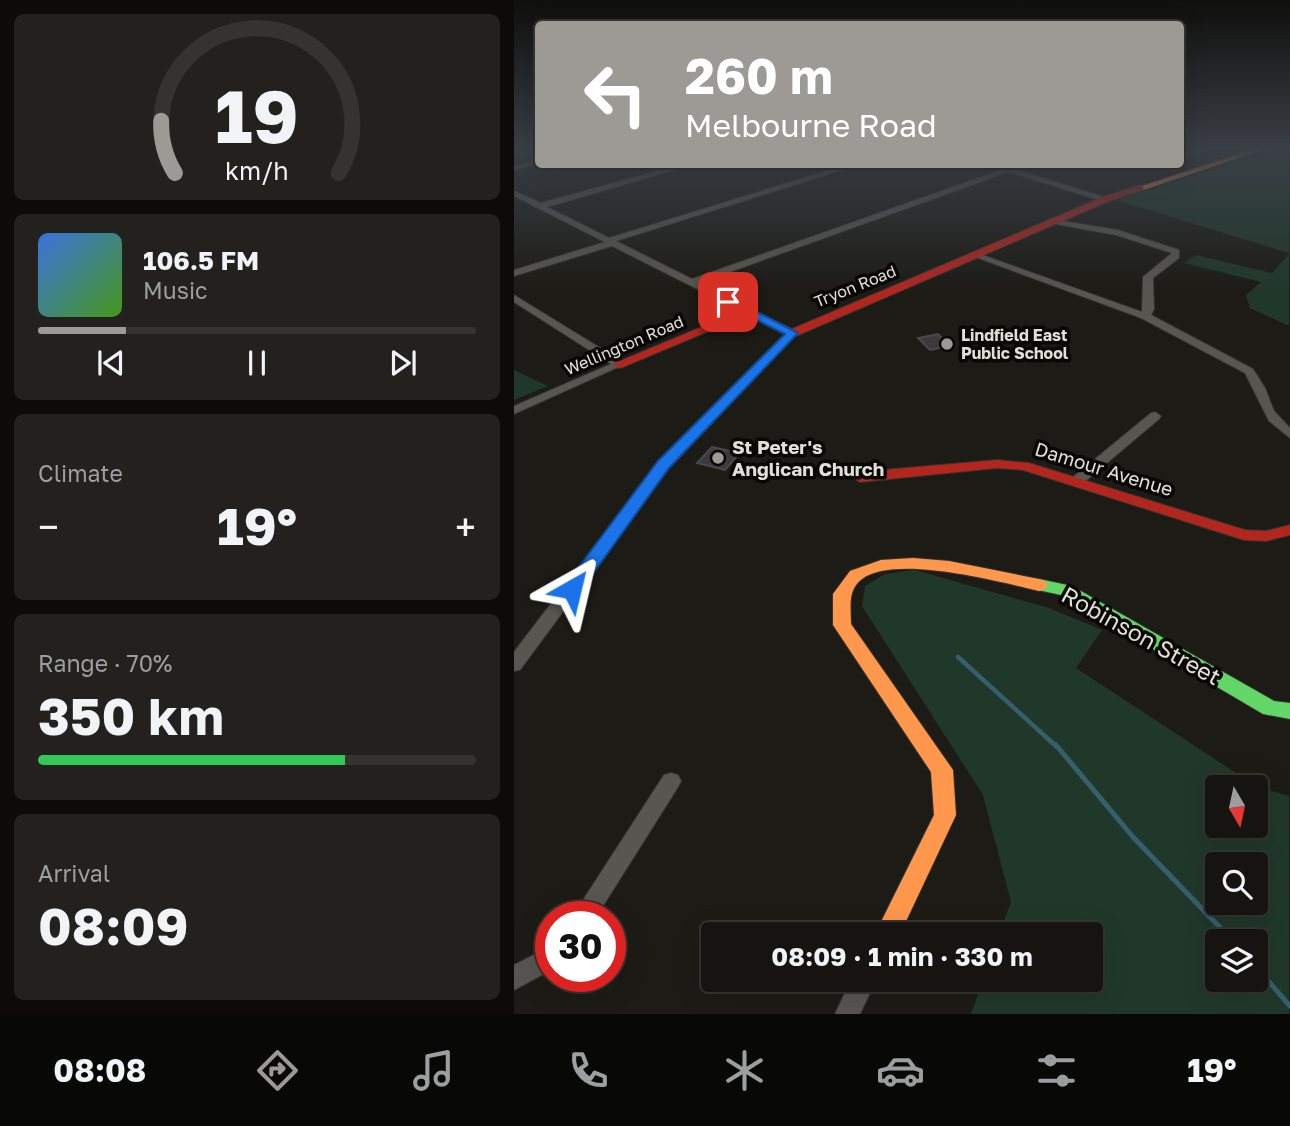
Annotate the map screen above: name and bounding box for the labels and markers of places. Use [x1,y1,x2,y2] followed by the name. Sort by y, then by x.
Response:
[698,272,758,332] pin
[961,325,1069,363] place label: Lindfield East Public School
[939,336,955,352] marker: Lindfield East Public School
[732,435,884,480] place label: St Peter's Anglican Church
[710,450,726,466] marker: St Peter's Anglican Church

